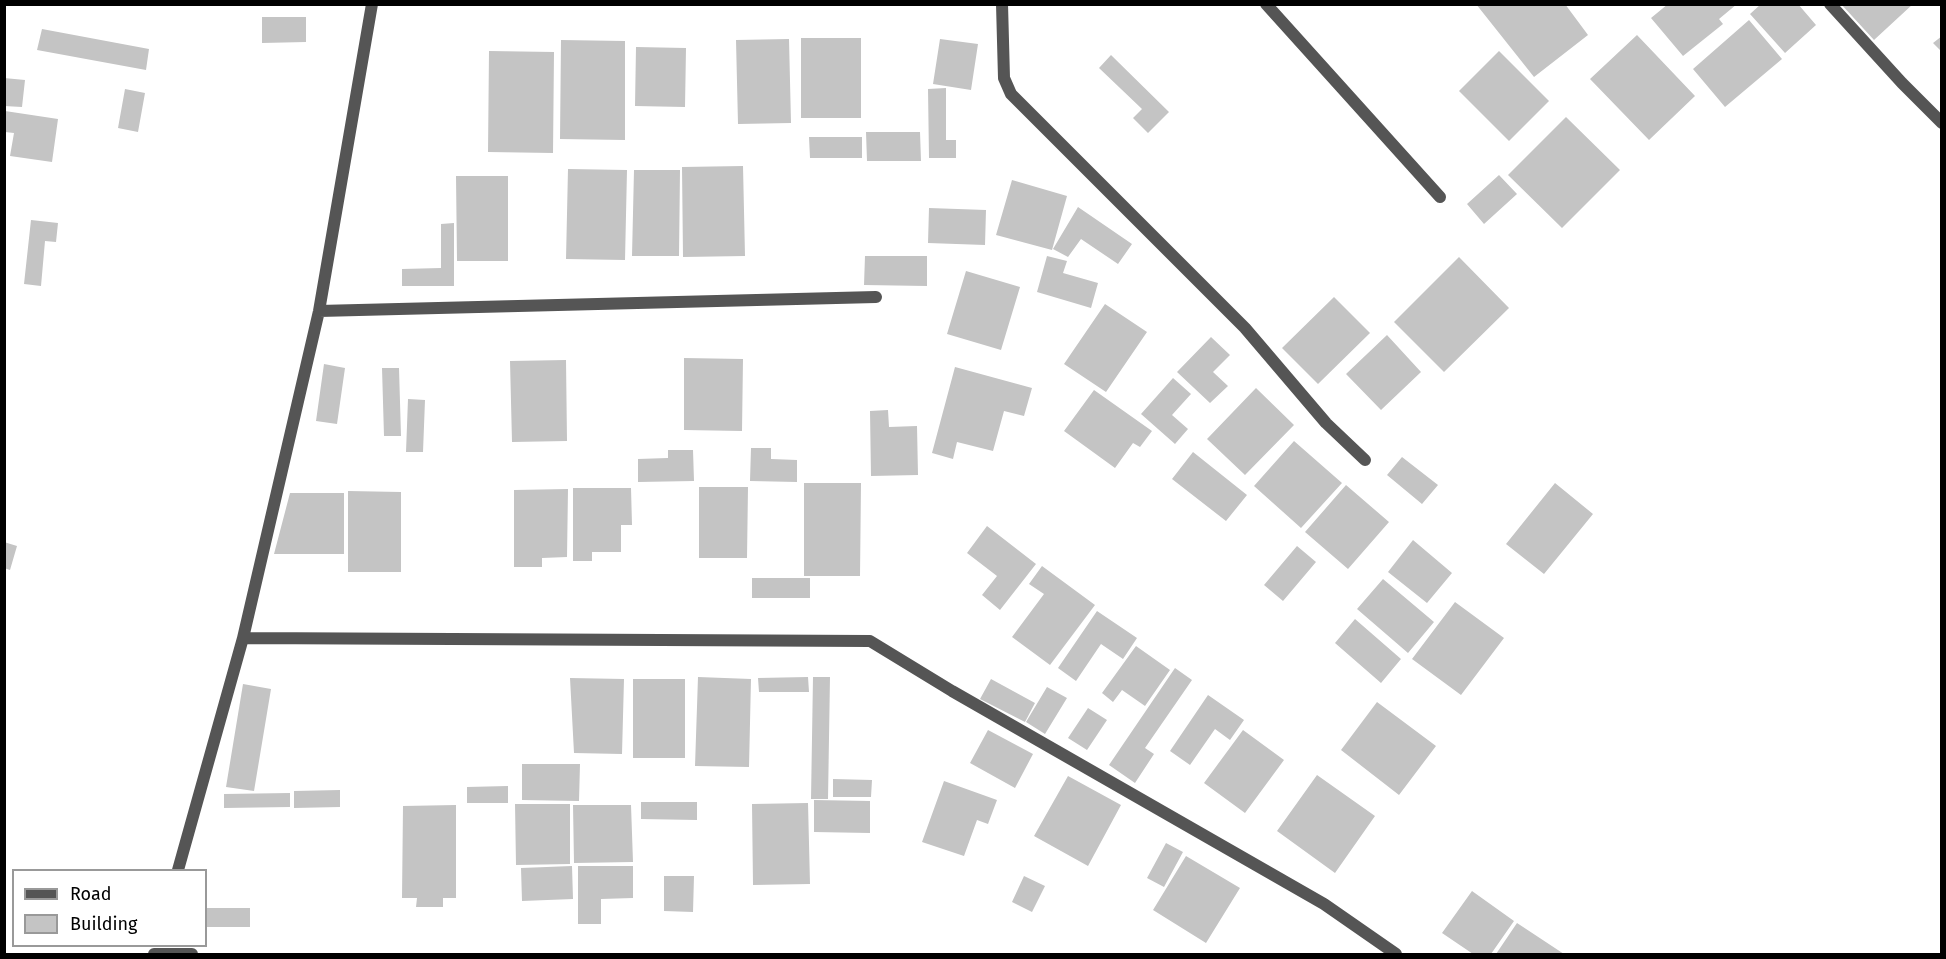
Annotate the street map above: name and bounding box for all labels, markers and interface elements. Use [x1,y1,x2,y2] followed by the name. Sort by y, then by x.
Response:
[12,869,207,947] legend
[70,883,112,905] text: Road
[70,913,137,935] text: Building

